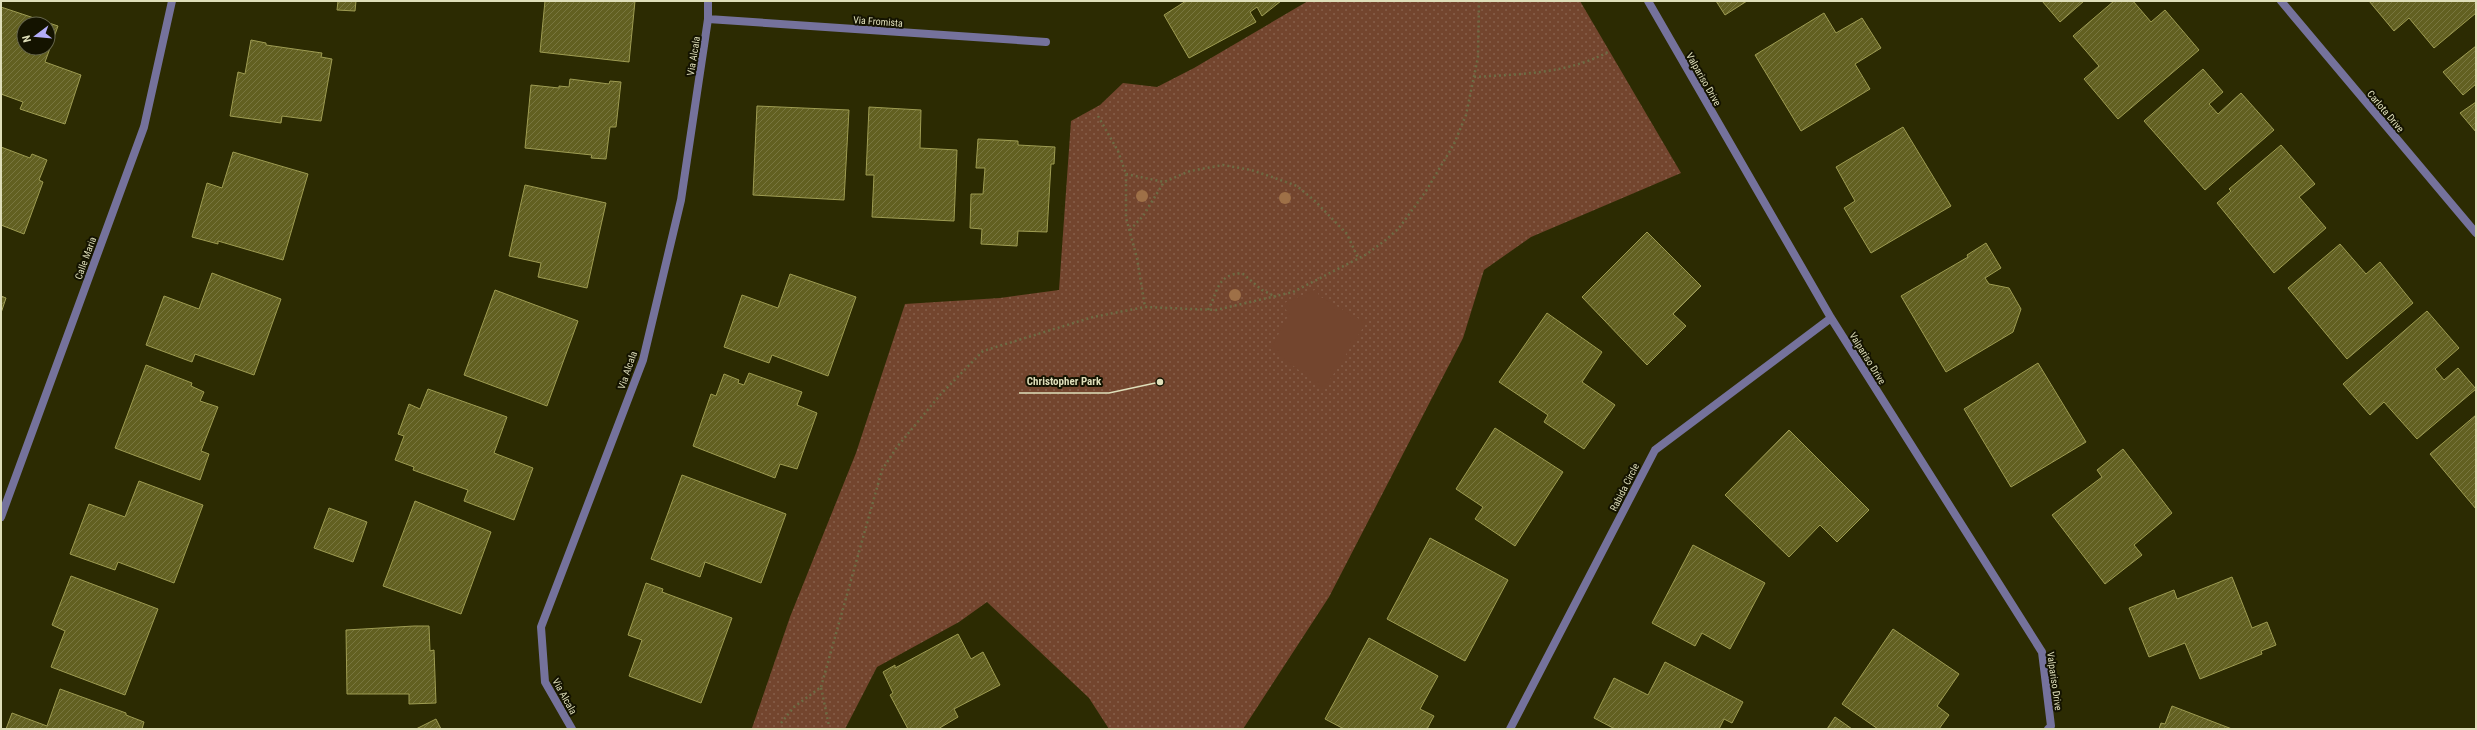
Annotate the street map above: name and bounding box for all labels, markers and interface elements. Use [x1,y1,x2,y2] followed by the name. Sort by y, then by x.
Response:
[853,14,903,29] street label: Via Fromista
[16,16,56,56] north arrow
[20,33,34,44] text: N
[685,35,702,76] street label: Via Alcala
[1684,51,1723,108] street label: Valpariso Drive
[2365,88,2406,135] street label: Carlota Drive
[73,235,98,281] street label: Calle Maria
[1847,330,1888,387] street label: Valpariso Drive
[616,349,639,391] street label: Via Alcala
[1019,370,1109,393] callout: Christopher Park
[1027,375,1102,388] text: Christopher Park
[1608,461,1641,513] street label: Rabida Circle
[2045,651,2064,712] street label: Valpariso Drive
[550,676,579,716] street label: Via Alcala

